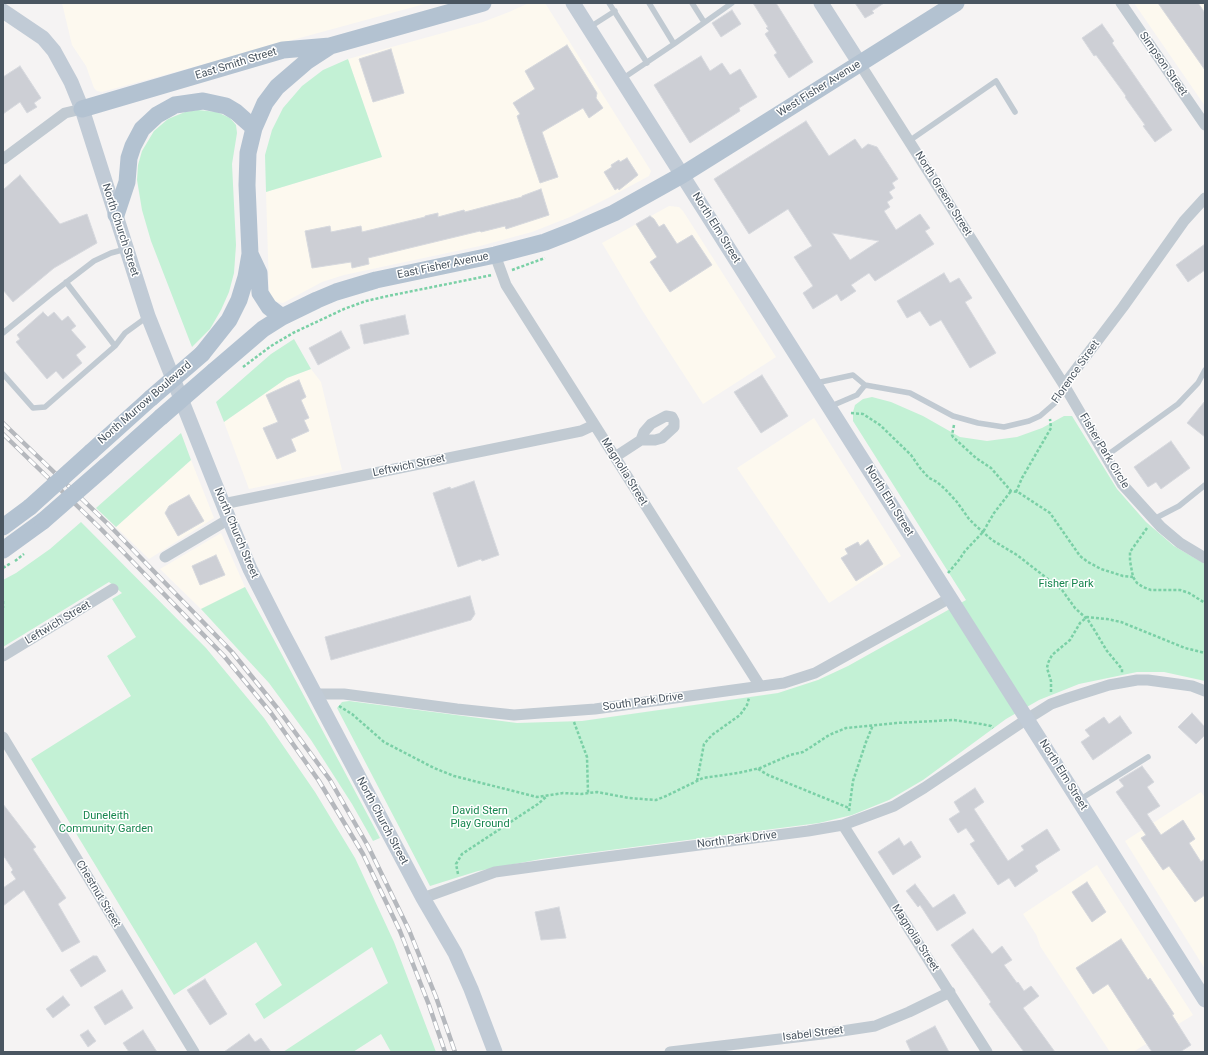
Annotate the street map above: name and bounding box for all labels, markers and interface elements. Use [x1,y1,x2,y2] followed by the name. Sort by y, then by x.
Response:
[1136,30,1190,98] street label: Simpson Street
[194,45,278,83] street label: East Smith Street
[775,58,863,120] street label: West Fisher Avenue
[912,149,974,239] street label: North Greene Street
[99,182,141,278] street label: North Church Street
[689,190,743,266] street label: North Elm Street
[396,250,490,282] street label: East Fisher Avenue
[1049,338,1103,406] street label: Florence Street
[96,359,194,447] street label: North Murrow Boulevard
[1076,411,1132,491] street label: Fisher Park Circle
[598,436,650,508] street label: Magnolia Street
[372,452,446,480] street label: Leftwich Street
[862,463,916,539] street label: North Elm Street
[211,486,261,580] street label: North Church Street
[1039,577,1093,591] park label: Fisher Park
[23,598,93,648] street label: Leftwich Street
[602,690,684,714] street label: South Park Drive
[1036,737,1090,813] street label: North Elm Street
[353,775,411,867] street label: North Church Street
[450,804,510,830] park label: David Stern Play Ground
[59,809,153,835] park label: Duneleith Community Garden
[696,829,778,851] street label: North Park Drive
[73,858,123,930] street label: Chestnut Street
[888,902,942,974] street label: Magnolia Street
[782,1024,844,1044] street label: Isabel Street

